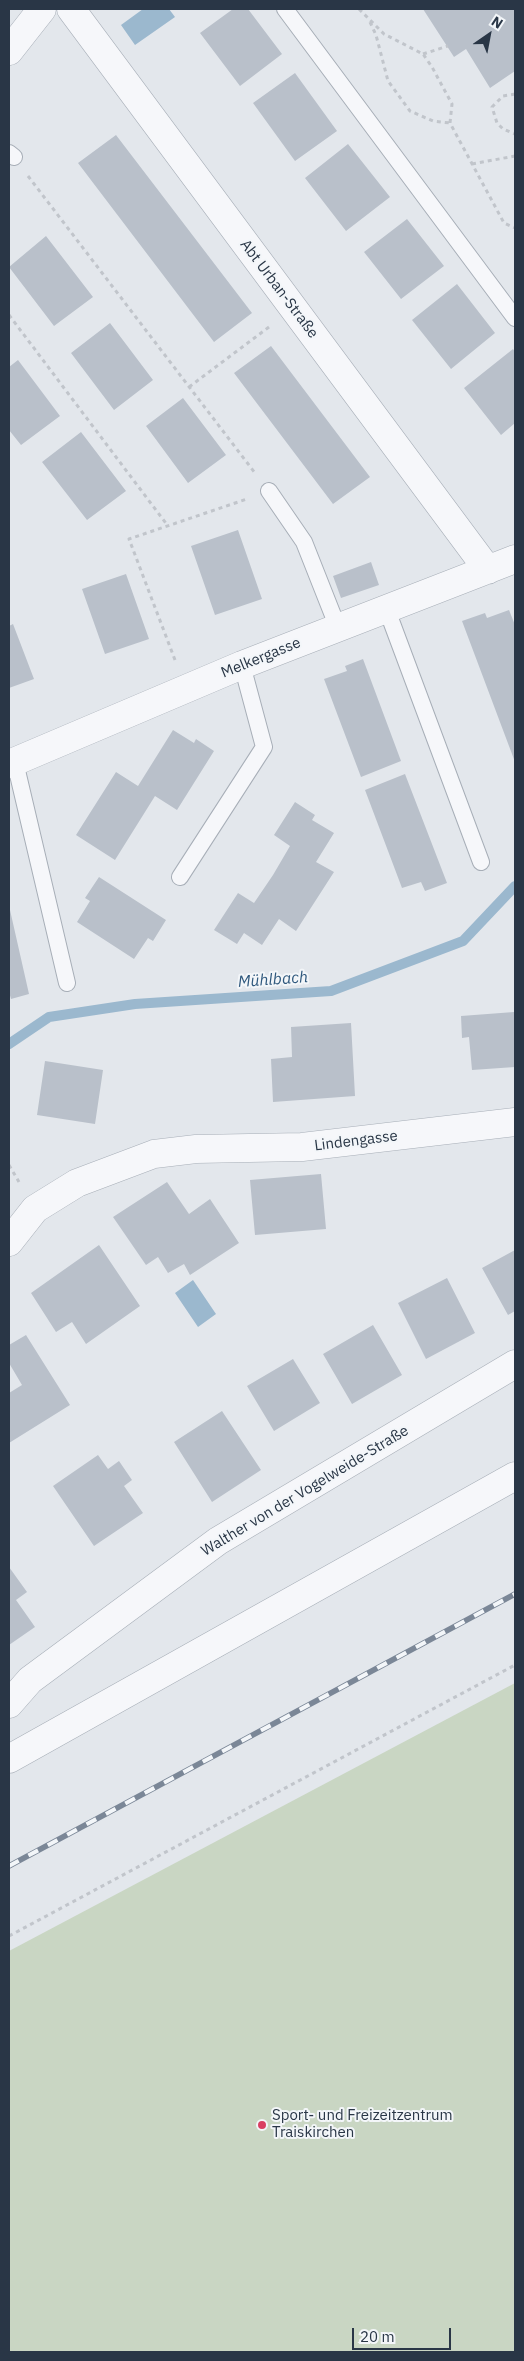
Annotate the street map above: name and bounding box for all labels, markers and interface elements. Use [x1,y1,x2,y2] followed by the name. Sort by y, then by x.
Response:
[464,10,514,60] north arrow
[488,12,506,33] text: N
[236,236,322,342] street label: Abt Urban-Straße
[219,634,303,682] street label: Melkergasse
[237,968,309,992] water label: Mühlbach
[313,1127,399,1155] street label: Lindengasse
[198,1422,412,1560] street label: Walther von der Vogelweide-Straße
[272,2107,453,2142] place label: Sport- und Freizeitzentrum Traiskirchen
[256,2119,268,2131] marker: Sport- und Freizeitzentrum Traiskirchen
[354,2318,453,2350] scale bar
[360,2327,395,2346] text: 20 m

